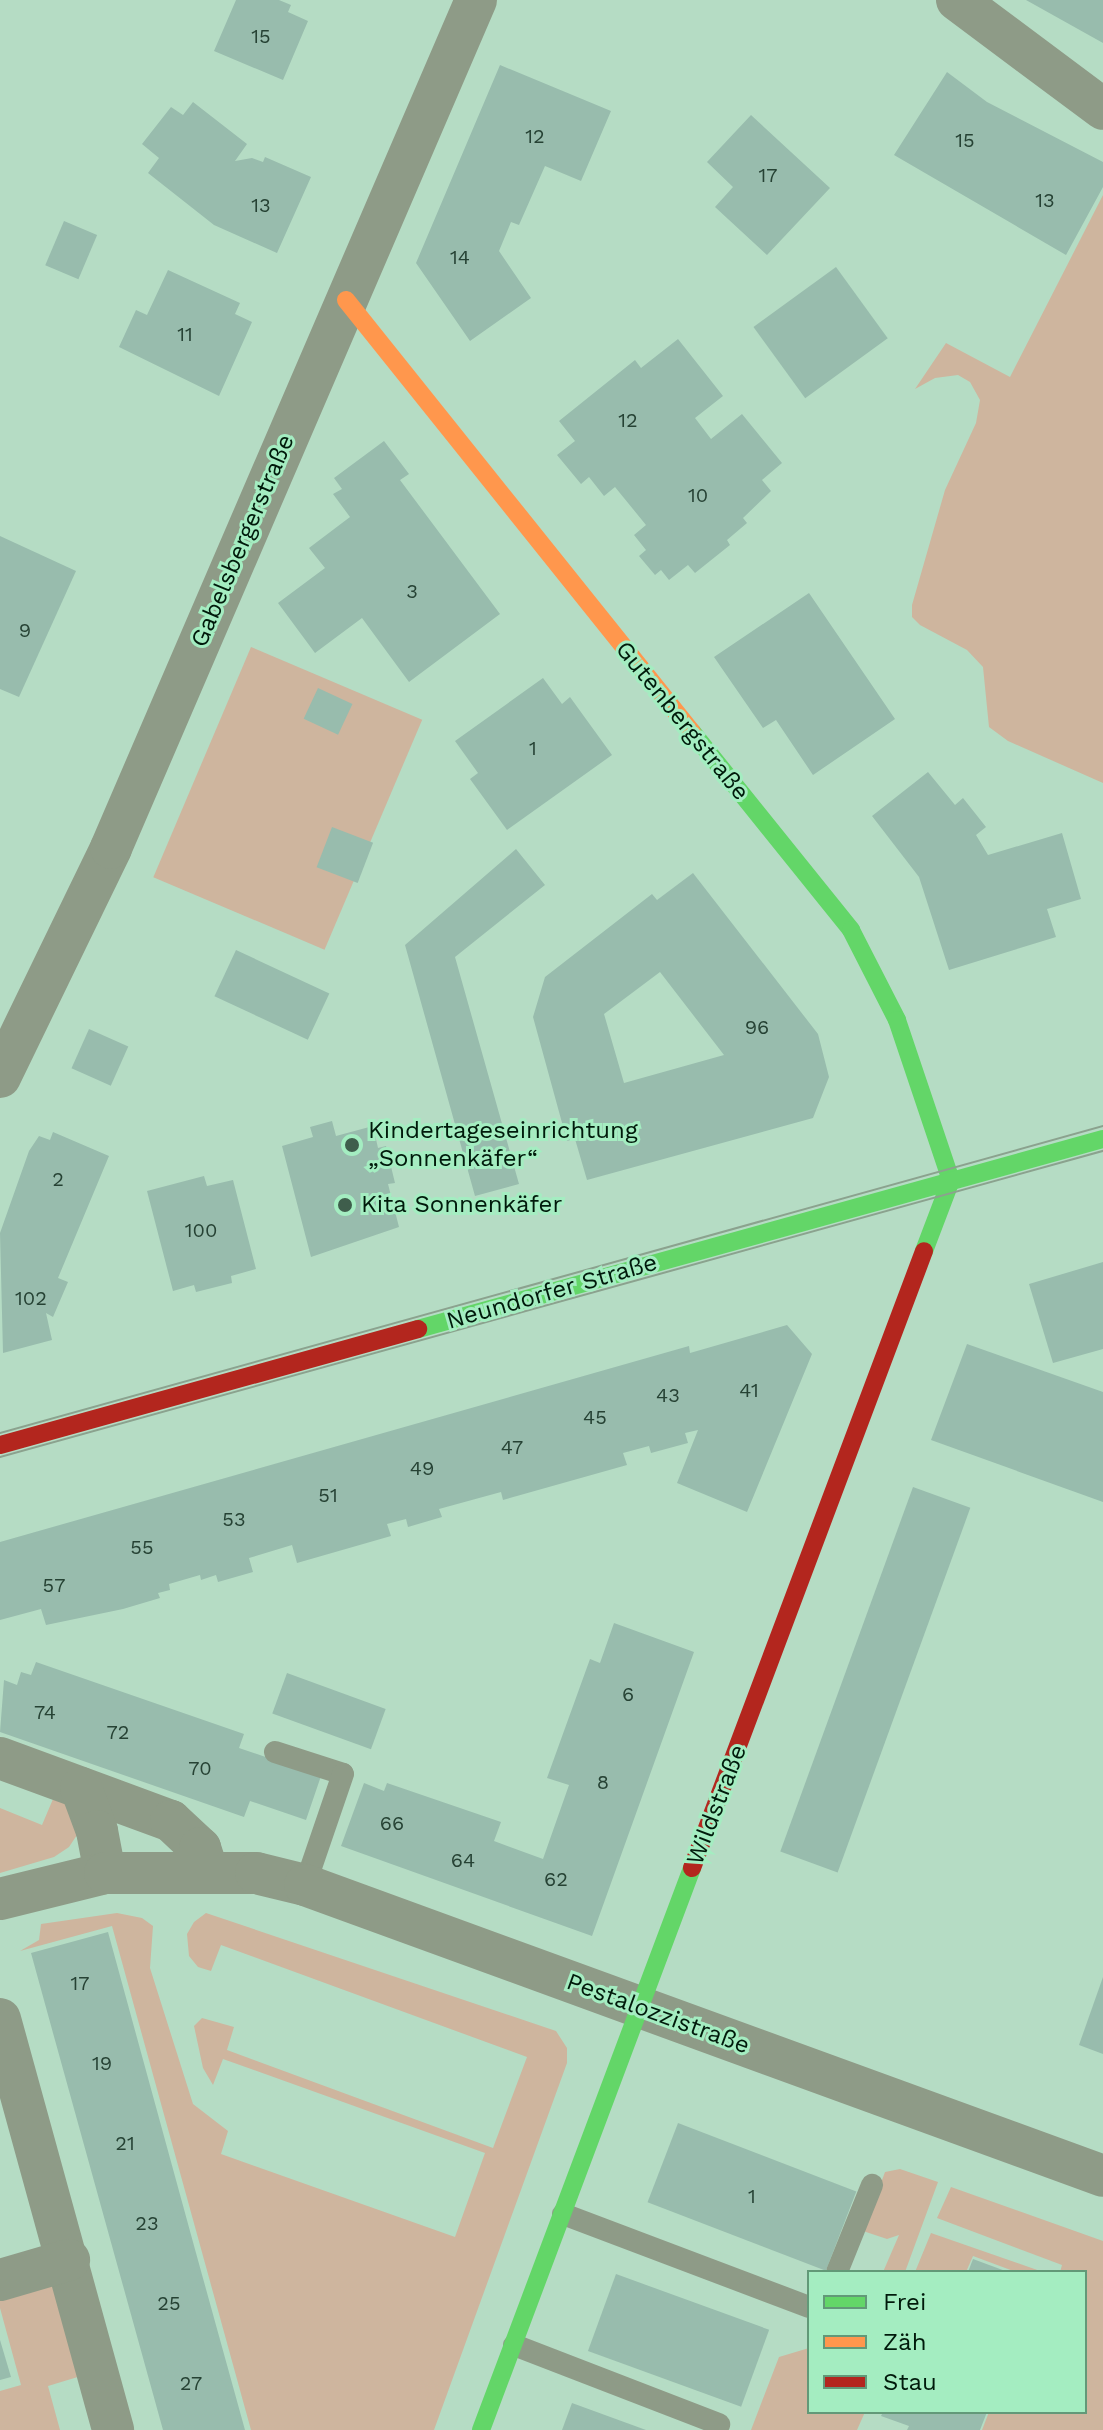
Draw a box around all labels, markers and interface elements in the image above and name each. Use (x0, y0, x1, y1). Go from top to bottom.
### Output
house number: 15 (251, 24, 271, 48)
house number: 12 (525, 124, 545, 148)
house number: 15 (955, 128, 975, 152)
house number: 17 (758, 163, 778, 187)
house number: 13 (1035, 188, 1055, 212)
house number: 13 (251, 193, 271, 217)
house number: 14 (450, 245, 470, 269)
house number: 11 (177, 322, 193, 346)
house number: 12 (618, 408, 638, 432)
street label: Gabelsbergerstraße (185, 430, 301, 652)
house number: 10 (688, 483, 708, 507)
house number: 3 (406, 579, 418, 603)
house number: 9 (19, 618, 31, 642)
street label: Gutenbergstraße (609, 636, 755, 806)
house number: 1 (529, 736, 537, 760)
house number: 96 (745, 1015, 769, 1039)
place label: Kindertageseinrichtung „Sonnenkäfer“ (368, 1117, 638, 1173)
marker: Kindertageseinrichtung „Sonnenkäfer“ (343, 1136, 361, 1154)
house number: 2 (52, 1167, 64, 1191)
place label: Kita Sonnenkäfer (361, 1191, 563, 1219)
marker: Kita Sonnenkäfer (336, 1196, 354, 1214)
house number: 100 (185, 1218, 217, 1242)
street label: Neundorfer Straße (443, 1248, 661, 1336)
house number: 102 (15, 1286, 47, 1310)
house number: 41 (739, 1378, 759, 1402)
house number: 43 (656, 1383, 680, 1407)
house number: 45 (583, 1405, 607, 1429)
house number: 47 (501, 1435, 523, 1459)
house number: 49 (410, 1456, 434, 1480)
house number: 51 (318, 1483, 338, 1507)
house number: 53 (222, 1507, 246, 1531)
house number: 55 (130, 1535, 154, 1559)
house number: 57 (43, 1573, 65, 1597)
house number: 6 (622, 1682, 634, 1706)
house number: 74 (34, 1700, 56, 1724)
house number: 72 (107, 1720, 129, 1744)
street label: Wildstraße (681, 1741, 753, 1869)
house number: 70 (188, 1756, 212, 1780)
house number: 8 (597, 1770, 609, 1794)
house number: 66 (380, 1811, 404, 1835)
house number: 64 (451, 1848, 475, 1872)
house number: 62 (544, 1867, 568, 1891)
street label: Pestalozzistraße (563, 1968, 753, 2060)
house number: 17 (70, 1971, 90, 1995)
house number: 19 (92, 2051, 112, 2075)
house number: 21 (115, 2131, 135, 2155)
house number: 1 (748, 2184, 756, 2208)
house number: 23 (135, 2211, 159, 2235)
legend (807, 2270, 1087, 2414)
text: Frei (883, 2288, 926, 2316)
house number: 25 (157, 2291, 181, 2315)
text: Zäh (883, 2328, 927, 2356)
text: Stau (883, 2368, 937, 2396)
house number: 27 (180, 2371, 202, 2395)

